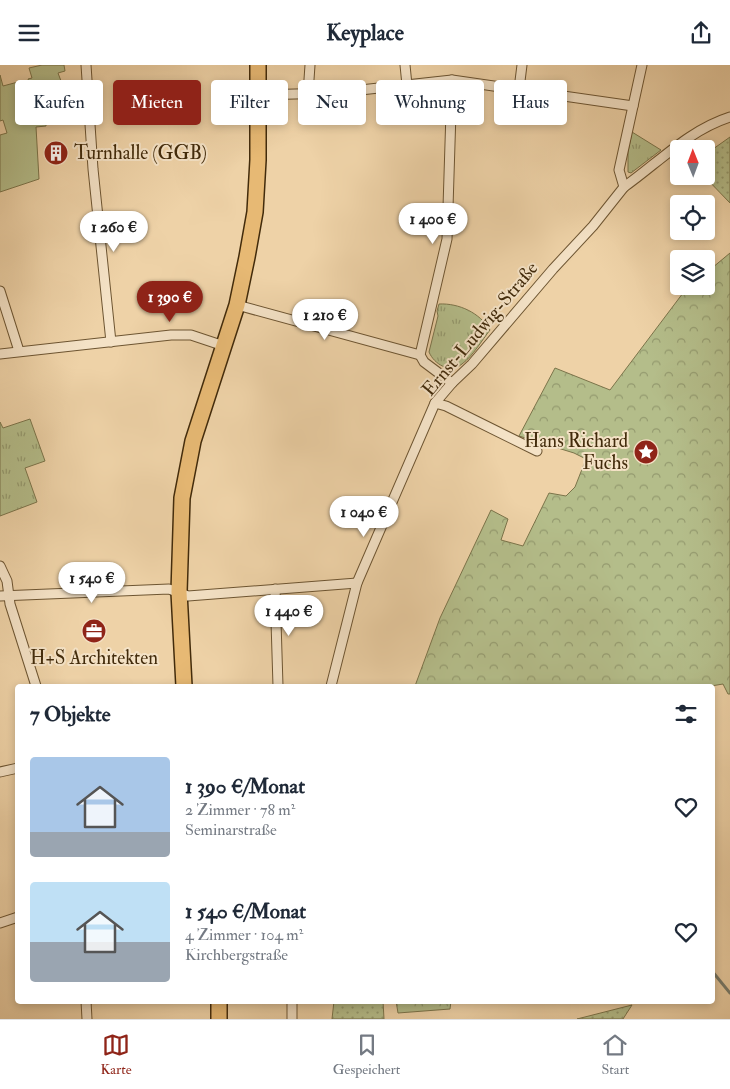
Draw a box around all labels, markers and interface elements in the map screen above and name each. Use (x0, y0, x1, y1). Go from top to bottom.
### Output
icon: menu (15, 19, 43, 47)
text: Keyplace (326, 19, 404, 47)
icon: share (687, 19, 715, 47)
chip: Kaufen (15, 80, 103, 125)
chip: Mieten (113, 80, 201, 125)
chip: Filter (211, 80, 288, 125)
chip: Neu (298, 80, 366, 125)
chip: Wohnung (376, 80, 484, 125)
chip: Haus (494, 80, 567, 125)
building icon: Turnhalle (GGB) (43, 140, 69, 166)
north arrow (670, 140, 715, 185)
map controls (670, 140, 715, 295)
place label: Turnhalle (GGB) (74, 141, 207, 165)
button: locate (670, 195, 715, 240)
pin: 1 400 € (387, 203, 479, 245)
text: 1 400 € (410, 209, 456, 229)
pin: 1 260 € (68, 211, 160, 253)
text: 1 260 € (91, 217, 137, 237)
button: layers (670, 250, 715, 295)
street label: Ernst-Ludwig-Straße (417, 257, 543, 401)
pin: 1 390 € (124, 281, 216, 323)
text: 1 390 € (148, 287, 192, 307)
pin: 1 210 € (279, 299, 371, 341)
text: 1 210 € (303, 305, 347, 325)
place label: Hans Richard Fuchs (524, 429, 629, 475)
place icon: Hans Richard Fuchs (633, 439, 659, 465)
pin: 1 040 € (318, 495, 410, 538)
text: 1 040 € (341, 502, 387, 522)
pin: 1 540 € (46, 561, 138, 604)
text: 1 540 € (69, 568, 115, 588)
pin: 1 440 € (243, 595, 335, 637)
text: 1 440 € (265, 601, 313, 621)
office icon: H+S Architekten (81, 618, 107, 644)
place label: H+S Architekten (30, 646, 158, 670)
icon: filters (672, 700, 700, 728)
text: 7 Objekte (30, 701, 111, 728)
text: 1 390 €/Monat (185, 773, 305, 800)
icon: home (70, 777, 130, 837)
icon: heart (672, 793, 700, 821)
text: 2 Zimmer · 78 m² (185, 800, 295, 820)
text: Seminarstraße (185, 820, 277, 840)
text: 1 540 €/Monat (185, 898, 306, 925)
icon: home (70, 902, 130, 962)
icon: heart (672, 918, 700, 946)
text: 4 Zimmer · 104 m² (185, 925, 303, 945)
text: Kirchbergstraße (185, 945, 288, 965)
tab: Karte (101, 1031, 132, 1078)
tab: Gespeichert (333, 1031, 400, 1078)
tab: Start (601, 1031, 629, 1078)

